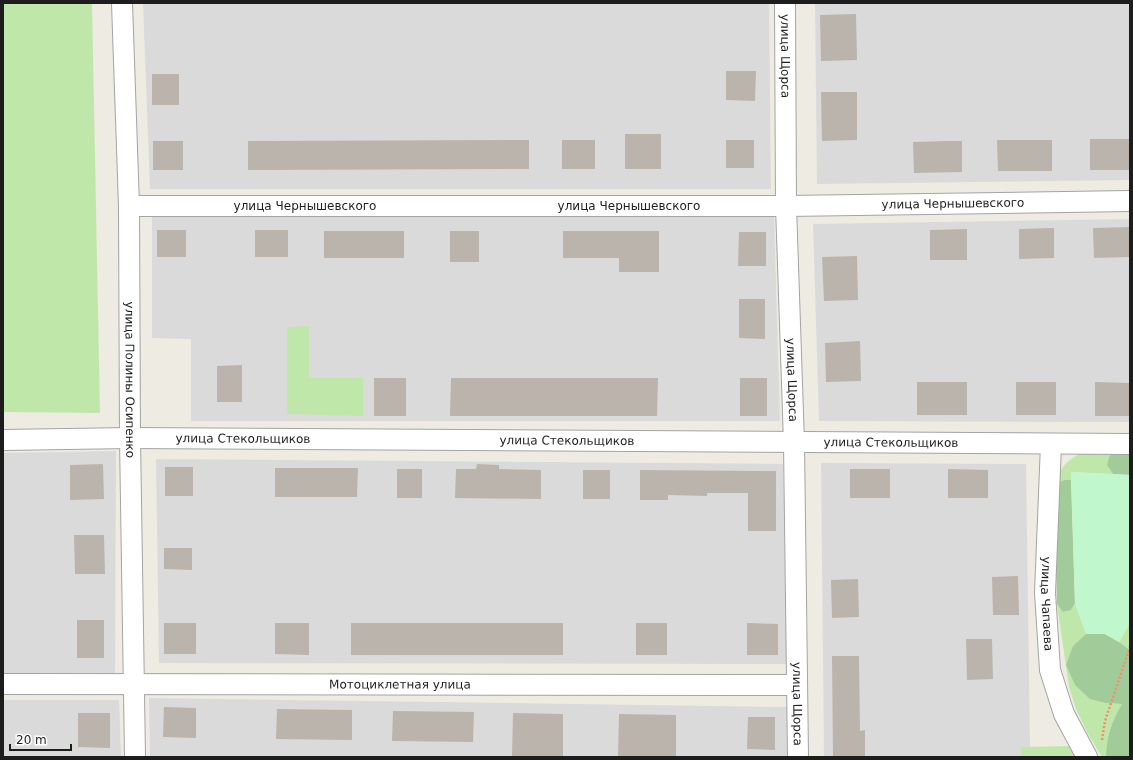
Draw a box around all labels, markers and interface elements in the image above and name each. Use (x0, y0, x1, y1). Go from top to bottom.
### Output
street label: улица Щорса (778, 14, 792, 98)
street label: улица Чернышевского (881, 196, 1025, 212)
street label: улица Чернышевского (234, 199, 376, 213)
street label: улица Чернышевского (558, 199, 700, 213)
street label: улица Полины Осипенко (122, 302, 137, 458)
street label: улица Щорса (783, 338, 800, 422)
street label: улица Стекольщиков (176, 431, 310, 446)
street label: улица Стекольщиков (499, 433, 634, 448)
street label: улица Стекольщиков (823, 435, 958, 450)
street label: улица Чапаева (1038, 556, 1056, 652)
street label: улица Щорса (790, 662, 805, 746)
street label: Мотоциклетная улица (329, 677, 471, 692)
scale bar (10, 726, 71, 752)
text: 20 m (16, 733, 47, 747)

